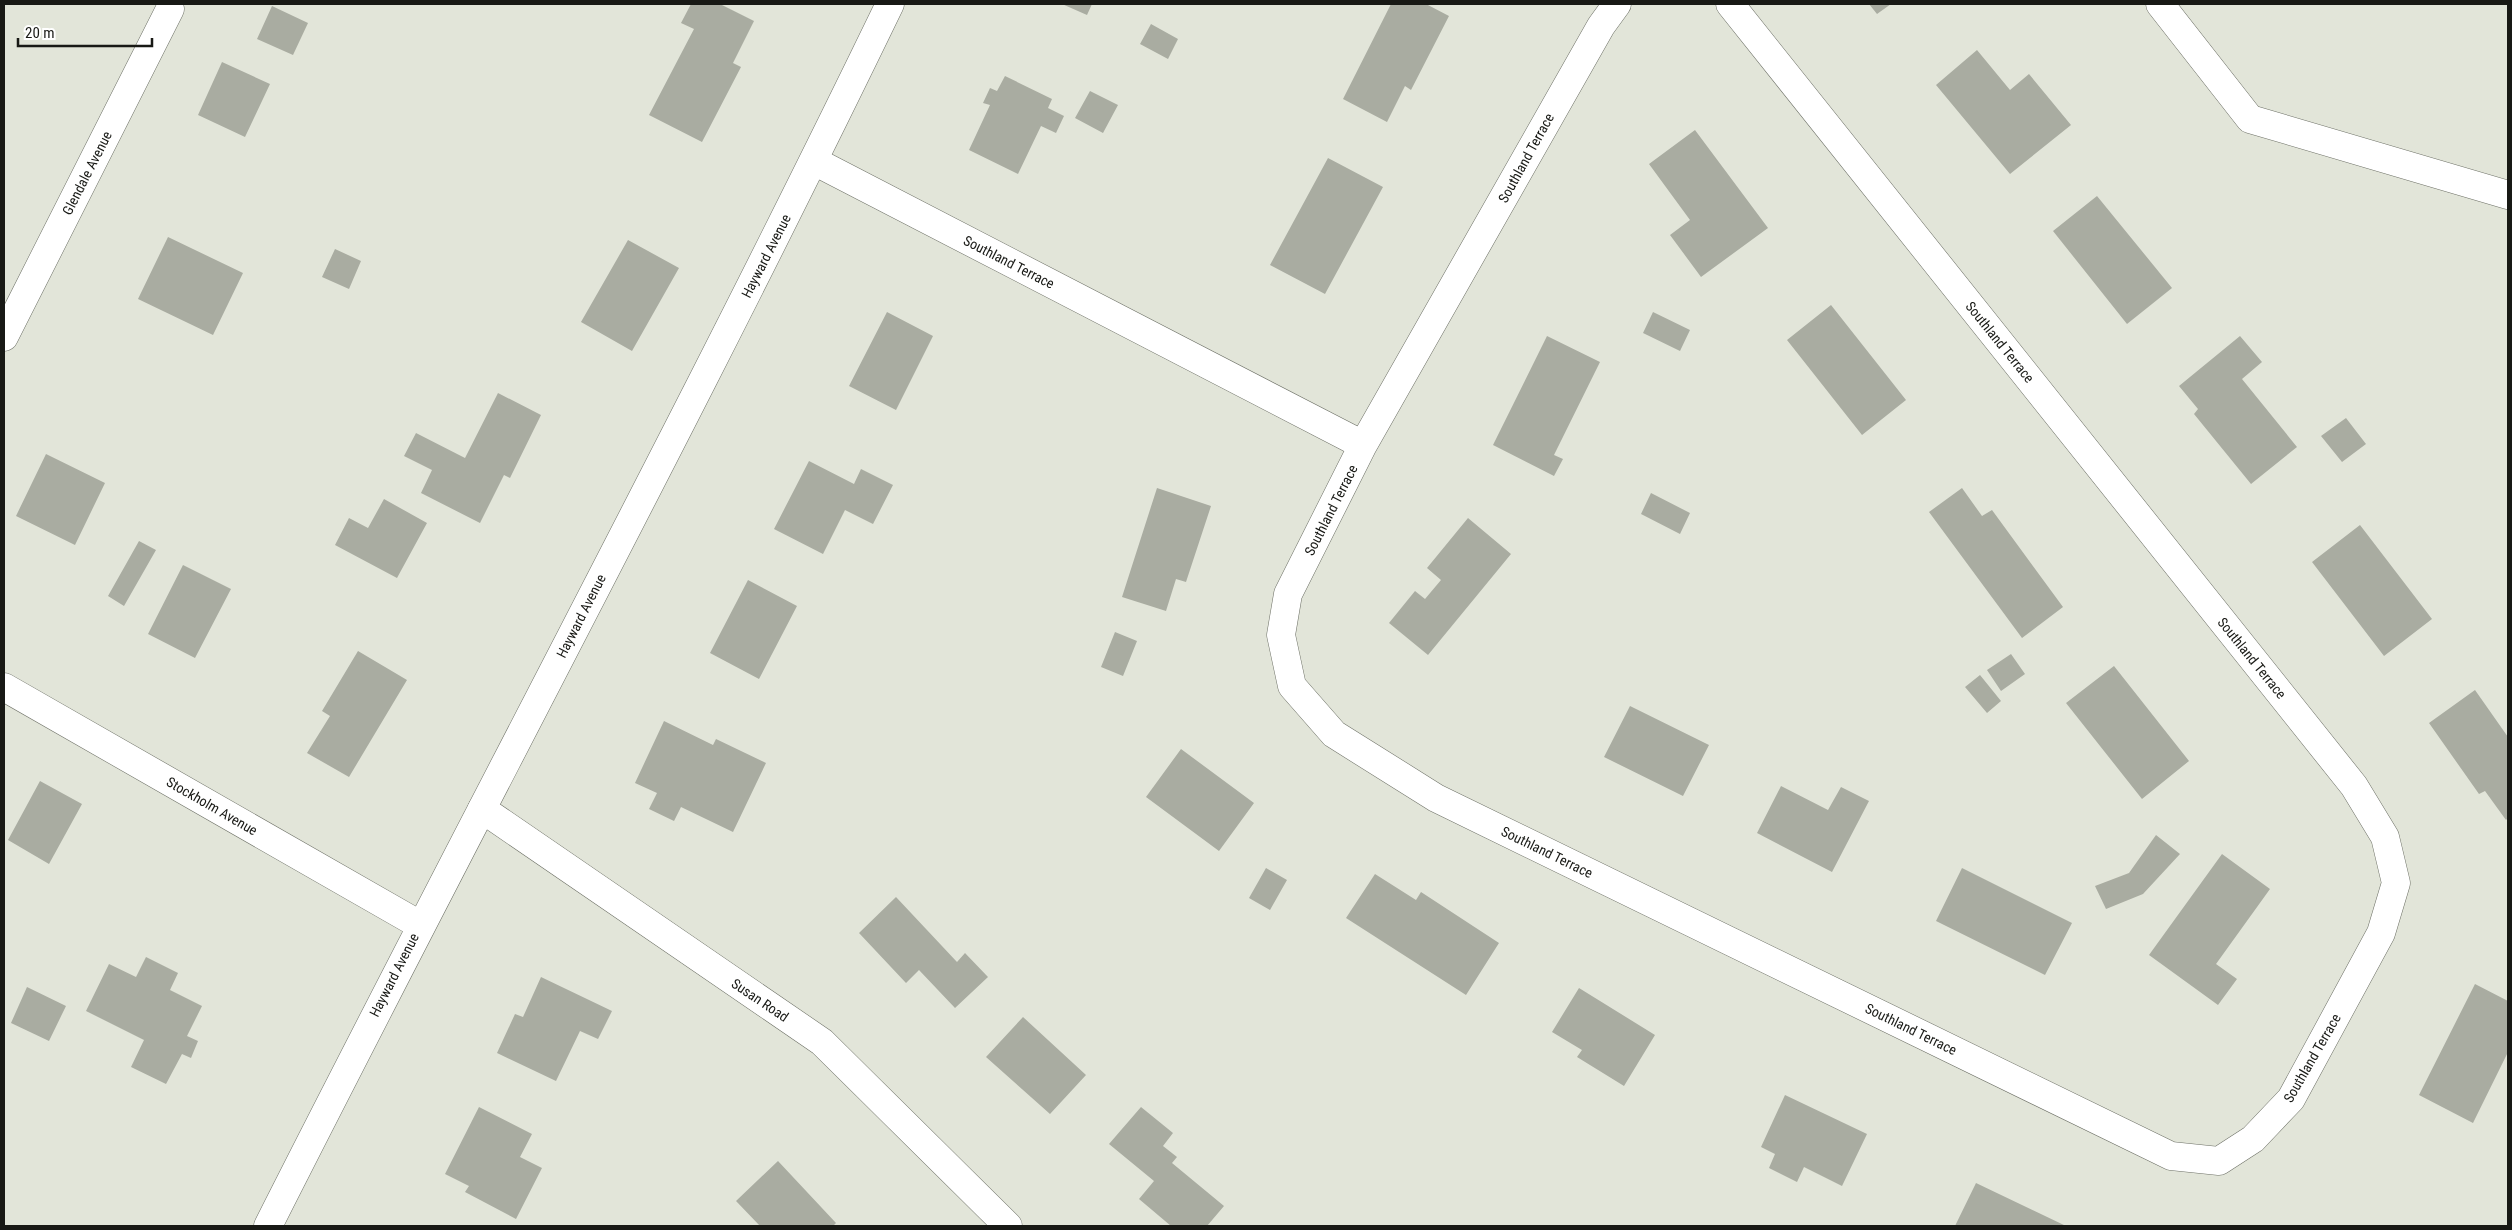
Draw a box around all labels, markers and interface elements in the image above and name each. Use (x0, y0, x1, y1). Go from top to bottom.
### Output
scale bar (18, 15, 151, 47)
text: 20 m (25, 24, 55, 42)
street label: Southland Terrace (1495, 110, 1557, 205)
street label: Glendale Avenue (59, 128, 115, 218)
street label: Hayward Avenue (738, 211, 794, 300)
street label: Southland Terrace (961, 232, 1057, 292)
street label: Southland Terrace (1962, 298, 2038, 386)
street label: Southland Terrace (1301, 462, 1361, 558)
street label: Hayward Avenue (553, 571, 609, 660)
street label: Southland Terrace (2214, 614, 2290, 702)
street label: Stockholm Avenue (164, 774, 261, 839)
street label: Southland Terrace (1499, 823, 1596, 881)
street label: Hayward Avenue (366, 930, 422, 1019)
street label: Susan Road (728, 975, 792, 1025)
street label: Southland Terrace (1863, 1000, 1960, 1058)
street label: Southland Terrace (2280, 1010, 2344, 1105)

